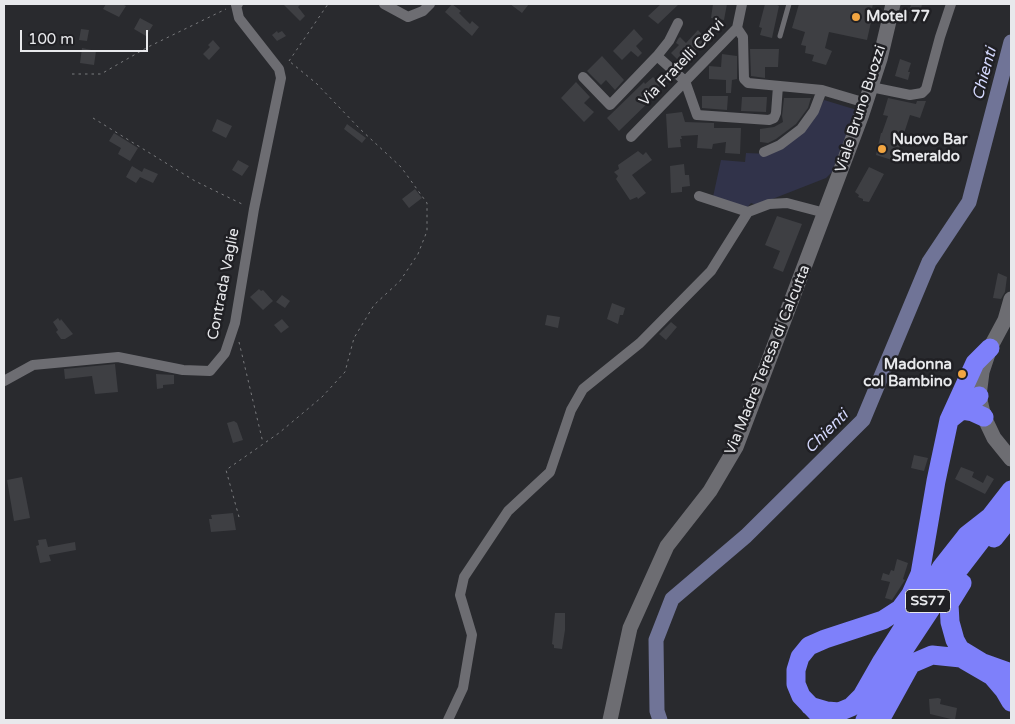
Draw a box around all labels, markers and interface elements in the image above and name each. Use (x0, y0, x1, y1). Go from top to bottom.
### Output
place label: Motel 77 (866, 8, 930, 26)
marker: Motel 77 (850, 11, 862, 23)
street label: Via Fratelli Cervi (636, 16, 728, 110)
scale bar (22, 20, 150, 52)
text: 100 m (28, 30, 74, 48)
street label: Viale Bruno Buozzi (832, 43, 890, 175)
water label: Chienti (969, 46, 1001, 102)
place label: Nuovo Bar Smeraldo (892, 131, 967, 166)
marker: Nuovo Bar Smeraldo (876, 143, 888, 155)
street label: Contrada Vaglie (204, 227, 244, 341)
street label: Via Madre Teresa di Calcutta (722, 262, 814, 458)
place label: Madonna col Bambino (863, 356, 952, 391)
marker: Madonna col Bambino (956, 368, 968, 380)
water label: Chienti (801, 406, 853, 458)
road number: SS77 (906, 590, 950, 612)

